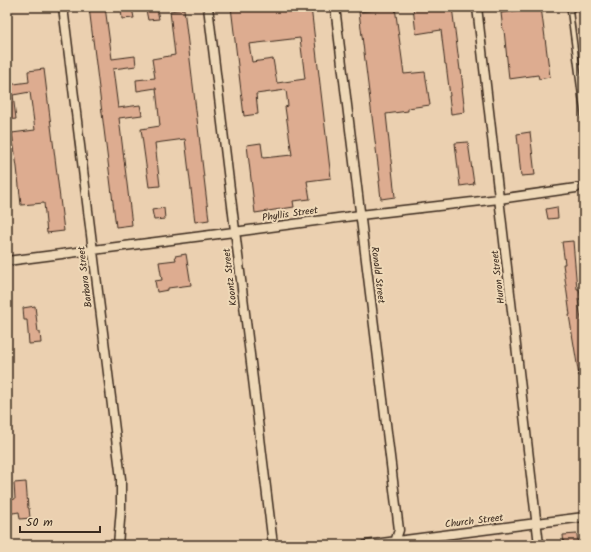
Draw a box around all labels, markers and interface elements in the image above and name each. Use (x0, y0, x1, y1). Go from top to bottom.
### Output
street label: Phyllis Street (261, 202, 319, 226)
street label: Barbara Street (73, 245, 97, 309)
street label: Ronald Street (367, 246, 389, 304)
street label: Koontz Street (219, 247, 241, 307)
street label: Huron Street (487, 249, 509, 305)
scale bar (20, 508, 100, 534)
street label: Church Street (444, 509, 504, 533)
text: 50 m (26, 513, 53, 532)

